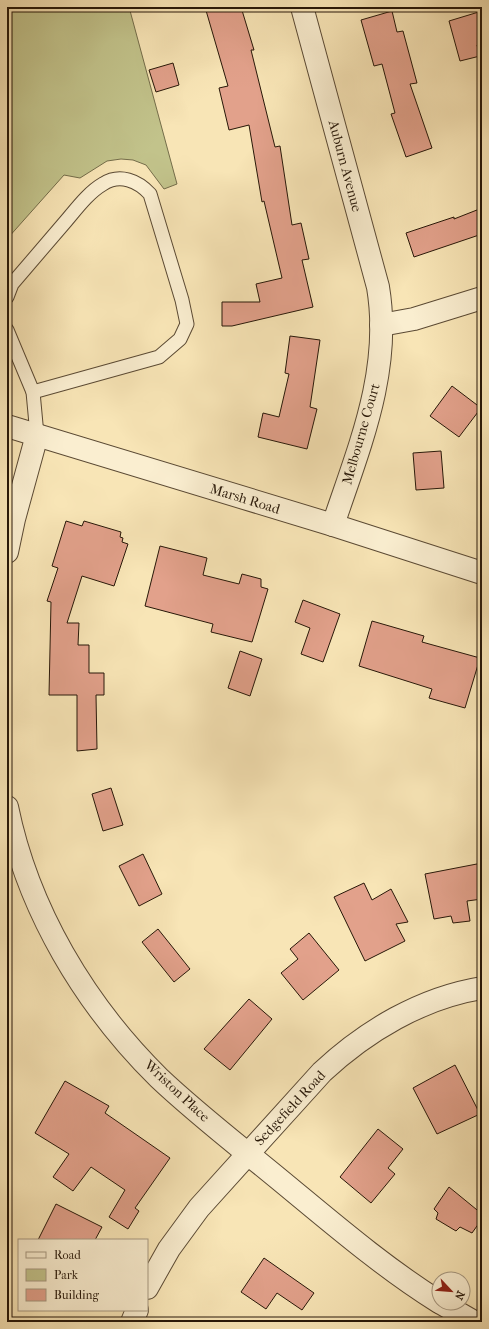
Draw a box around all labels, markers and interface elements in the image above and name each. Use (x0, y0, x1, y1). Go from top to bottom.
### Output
street label: Auburn Avenue (324, 117, 365, 214)
street label: Melbourne Court (338, 381, 384, 487)
street label: Marsh Road (208, 480, 282, 518)
street label: Wriston Place (140, 1056, 213, 1126)
street label: Sedgefield Road (251, 1067, 329, 1149)
legend (18, 1239, 148, 1311)
text: Road (54, 1248, 81, 1262)
text: Park (54, 1268, 79, 1282)
north arrow (431, 1271, 471, 1311)
text: Building (54, 1288, 99, 1302)
text: N (452, 1289, 467, 1302)

